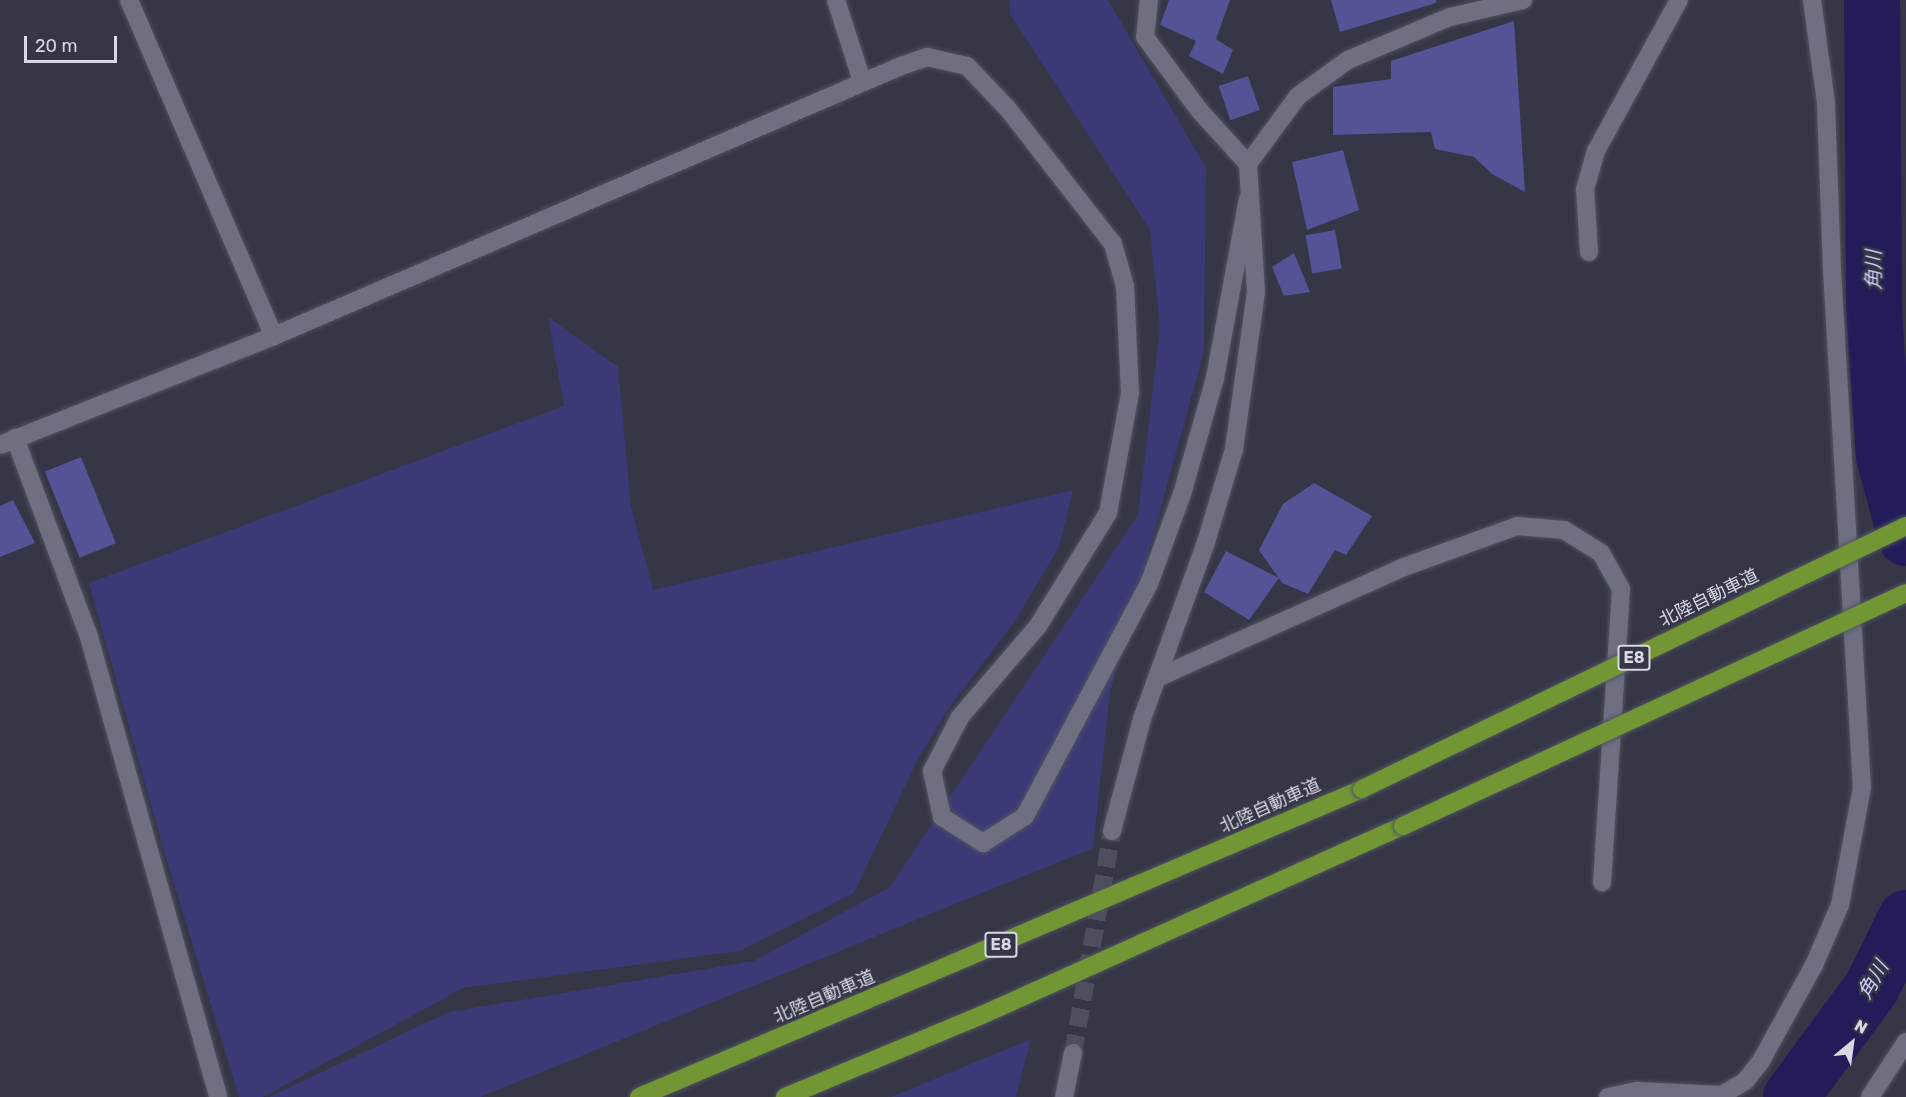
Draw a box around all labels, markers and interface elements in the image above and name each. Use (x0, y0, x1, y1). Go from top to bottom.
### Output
scale bar (27, 24, 120, 62)
text: 20 m (35, 35, 77, 57)
water label: 角川 (1862, 250, 1886, 290)
street label: 北陸自動車道 (1656, 565, 1762, 631)
road number: E8 (1616, 645, 1652, 671)
street label: 北陸自動車道 (1216, 774, 1324, 838)
road number: E8 (983, 932, 1019, 958)
water label: 角川 (1853, 957, 1893, 1003)
street label: 北陸自動車道 (770, 966, 878, 1028)
north arrow (1822, 1013, 1882, 1073)
text: N (1851, 1016, 1871, 1038)

